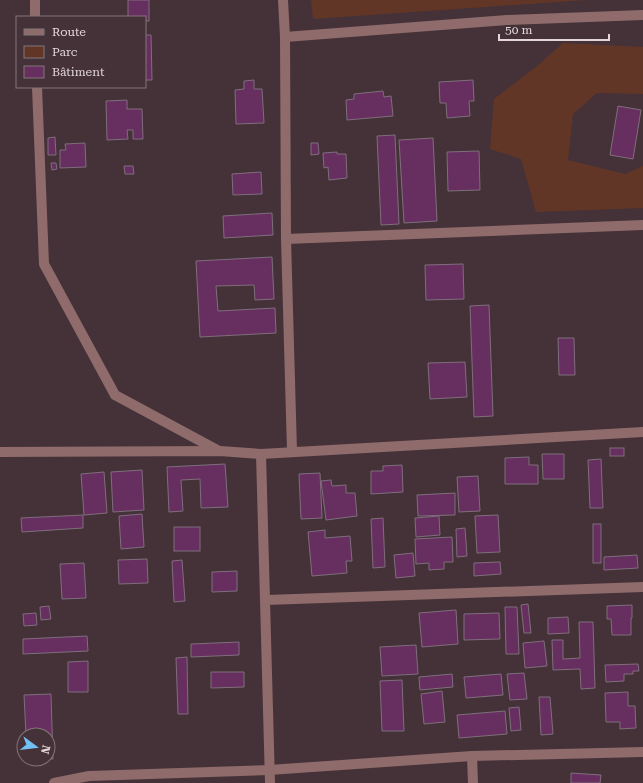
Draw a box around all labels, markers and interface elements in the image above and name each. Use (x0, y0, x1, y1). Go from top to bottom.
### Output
legend (16, 16, 146, 88)
scale bar (499, 16, 609, 42)
text: 50 m (505, 23, 532, 37)
text: Route (52, 25, 86, 39)
text: Parc (52, 45, 78, 59)
text: Bâtiment (52, 65, 105, 79)
north arrow (16, 727, 56, 767)
text: N (38, 744, 53, 756)

